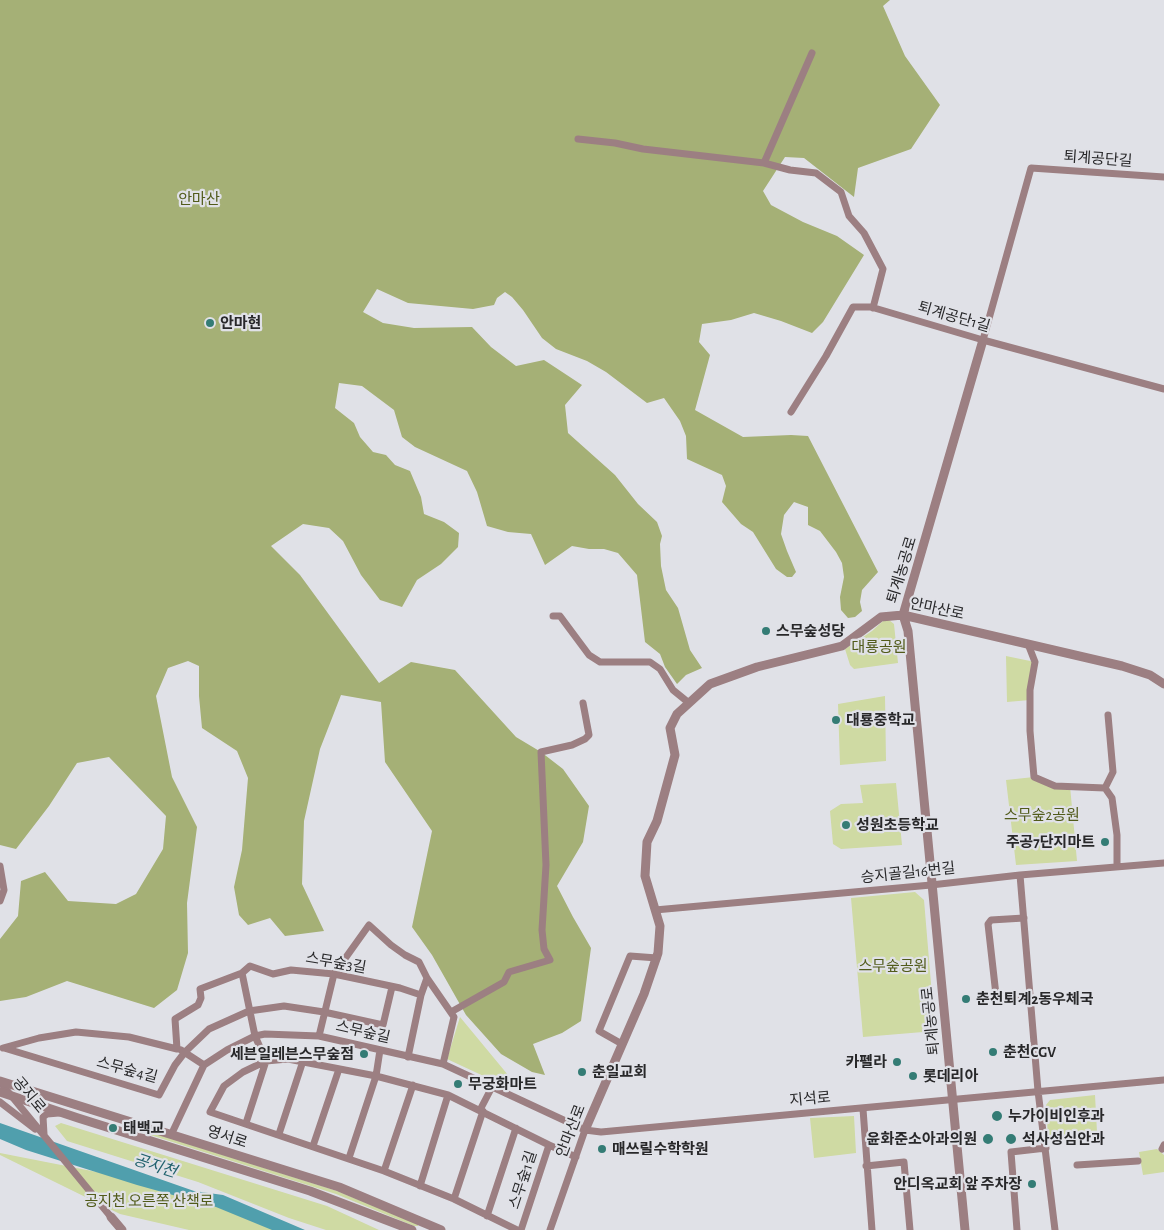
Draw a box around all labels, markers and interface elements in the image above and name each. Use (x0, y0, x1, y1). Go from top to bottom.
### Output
street label: 퇴계공단길 (1063, 148, 1133, 170)
park label: 안마산 (178, 190, 220, 208)
street label: 퇴계공단1길 (916, 298, 992, 336)
place label: 안마현 (220, 314, 261, 332)
marker: 안마현 (204, 317, 216, 329)
street label: 퇴계농공로 (883, 534, 921, 606)
street label: 안마산로 (908, 594, 966, 624)
place label: 스무숲성당 (776, 622, 845, 640)
marker: 스무숲성당 (760, 625, 772, 637)
park label: 대룡공원 (851, 638, 907, 656)
place label: 대룡중학교 (846, 711, 915, 729)
marker: 대룡중학교 (830, 714, 842, 726)
park label: 스무숲2공원 (1004, 806, 1080, 824)
place label: 성원초등학교 (856, 816, 939, 834)
marker: 성원초등학교 (840, 819, 852, 831)
place label: 주공7단지마트 (1006, 833, 1095, 851)
marker: 주공7단지마트 (1099, 836, 1111, 848)
street label: 승지골길16번길 (860, 859, 956, 887)
street label: 스무숲3길 (304, 949, 368, 977)
park label: 스무숲공원 (859, 957, 927, 975)
street label: 퇴계농공로 (918, 986, 944, 1056)
place label: 춘천퇴계2동우체국 (976, 990, 1093, 1008)
marker: 춘천퇴계2동우체국 (960, 993, 972, 1005)
street label: 스무숲길 (334, 1017, 392, 1047)
place label: 춘천CGV (1003, 1043, 1056, 1061)
place label: 세븐일레븐스무숲점 (230, 1045, 354, 1063)
marker: 춘천CGV (987, 1046, 999, 1058)
marker: 세븐일레븐스무숲점 (358, 1048, 370, 1060)
street label: 스무숲4길 (95, 1053, 159, 1087)
place label: 카펠라 (846, 1053, 887, 1071)
marker: 카펠라 (891, 1056, 903, 1068)
place label: 춘일교회 (592, 1063, 647, 1081)
marker: 춘일교회 (576, 1066, 588, 1078)
place label: 롯데리아 (923, 1067, 978, 1085)
marker: 롯데리아 (907, 1070, 919, 1082)
street label: 공지로 (9, 1073, 49, 1117)
place label: 무궁화마트 (468, 1075, 537, 1093)
marker: 무궁화마트 (452, 1078, 464, 1090)
street label: 지석로 (789, 1088, 831, 1110)
street label: 안마산로 (553, 1102, 589, 1160)
place label: 누가이비인후과 (1008, 1107, 1105, 1125)
marker: 누가이비인후과 (990, 1109, 1004, 1123)
place label: 태백교 (123, 1119, 164, 1137)
marker: 태백교 (107, 1122, 119, 1134)
street label: 영서로 (205, 1122, 249, 1152)
place label: 윤화준소아과의원 (867, 1130, 977, 1148)
place label: 석사성심안과 (1022, 1130, 1105, 1148)
marker: 윤화준소아과의원 (981, 1132, 995, 1146)
marker: 석사성심안과 (1004, 1132, 1018, 1146)
place label: 매쓰릴수학학원 (612, 1140, 709, 1158)
marker: 매쓰릴수학학원 (596, 1143, 608, 1155)
street label: 스무숲1길 (505, 1149, 541, 1211)
water label: 공지천 (131, 1150, 179, 1182)
place label: 안디옥교회 앞 주차장 (893, 1175, 1022, 1193)
marker: 안디옥교회 앞 주차장 (1026, 1178, 1038, 1190)
park label: 공지천 오른쪽 산책로 (84, 1192, 214, 1210)

